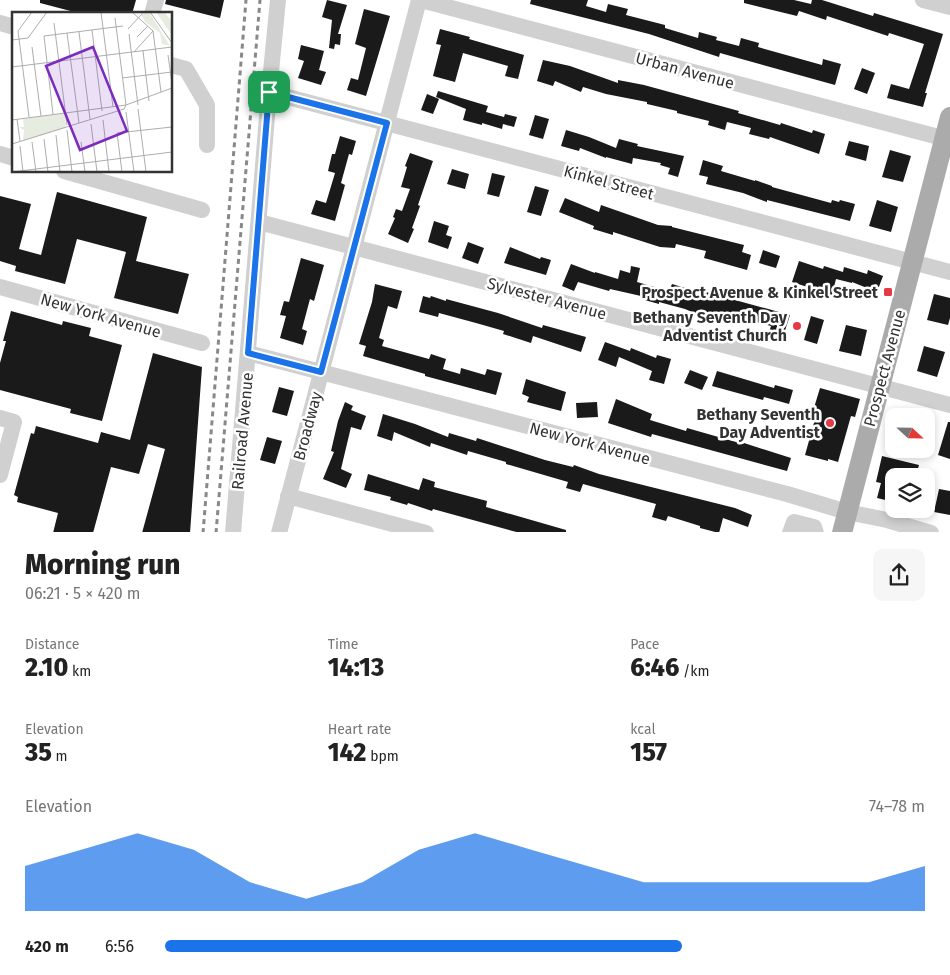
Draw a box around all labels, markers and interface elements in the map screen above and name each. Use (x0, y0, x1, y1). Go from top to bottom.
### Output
inset map (12, 12, 172, 172)
street label: Urban Avenue (633, 48, 736, 93)
pin (248, 71, 290, 113)
icon: arrive (255, 78, 283, 106)
street label: Kinkel Street (562, 161, 656, 204)
street label: Sylvester Avenue (485, 273, 609, 324)
place label: Prospect Avenue & Kinkel Street (641, 283, 879, 302)
marker: Prospect Avenue & Kinkel Street (882, 286, 894, 298)
street label: New York Avenue (39, 289, 163, 342)
street label: Prospect Avenue (860, 307, 909, 429)
place label: Bethany Seventh Day Adventist Church (633, 308, 788, 345)
marker: Bethany Seventh Day Adventist Church (791, 320, 803, 332)
street label: Railroad Avenue (228, 371, 257, 491)
street label: Broadway (289, 390, 326, 463)
place label: Bethany Seventh Day Adventist (696, 405, 821, 442)
north arrow (885, 408, 935, 458)
map controls (885, 408, 935, 518)
marker: Bethany Seventh Day Adventist (824, 417, 836, 429)
street label: New York Avenue (527, 418, 652, 469)
button: layers (885, 468, 935, 518)
text: Morning run (25, 548, 180, 581)
button: share (873, 549, 925, 601)
text: 06:21 · 5 × 420 m (25, 584, 141, 603)
text: Distance (25, 636, 79, 653)
text: Time (328, 636, 358, 653)
text: Pace (630, 636, 659, 653)
text: 2.10 (25, 653, 68, 683)
text: 14:13 (328, 653, 384, 683)
text: 6:46 (630, 653, 679, 683)
text: km (68, 663, 91, 680)
text: /km (679, 663, 709, 680)
text: Elevation (25, 721, 84, 738)
text: Heart rate (328, 721, 391, 738)
text: kcal (630, 721, 656, 738)
text: 35 (25, 738, 52, 768)
text: 142 (328, 738, 366, 768)
text: 157 (630, 738, 667, 768)
text: m (52, 748, 68, 765)
text: bpm (366, 748, 399, 765)
text: Elevation (25, 797, 92, 816)
text: 74–78 m (869, 797, 925, 816)
text: 420 m (25, 937, 69, 956)
text: 6:56 (105, 937, 134, 956)

